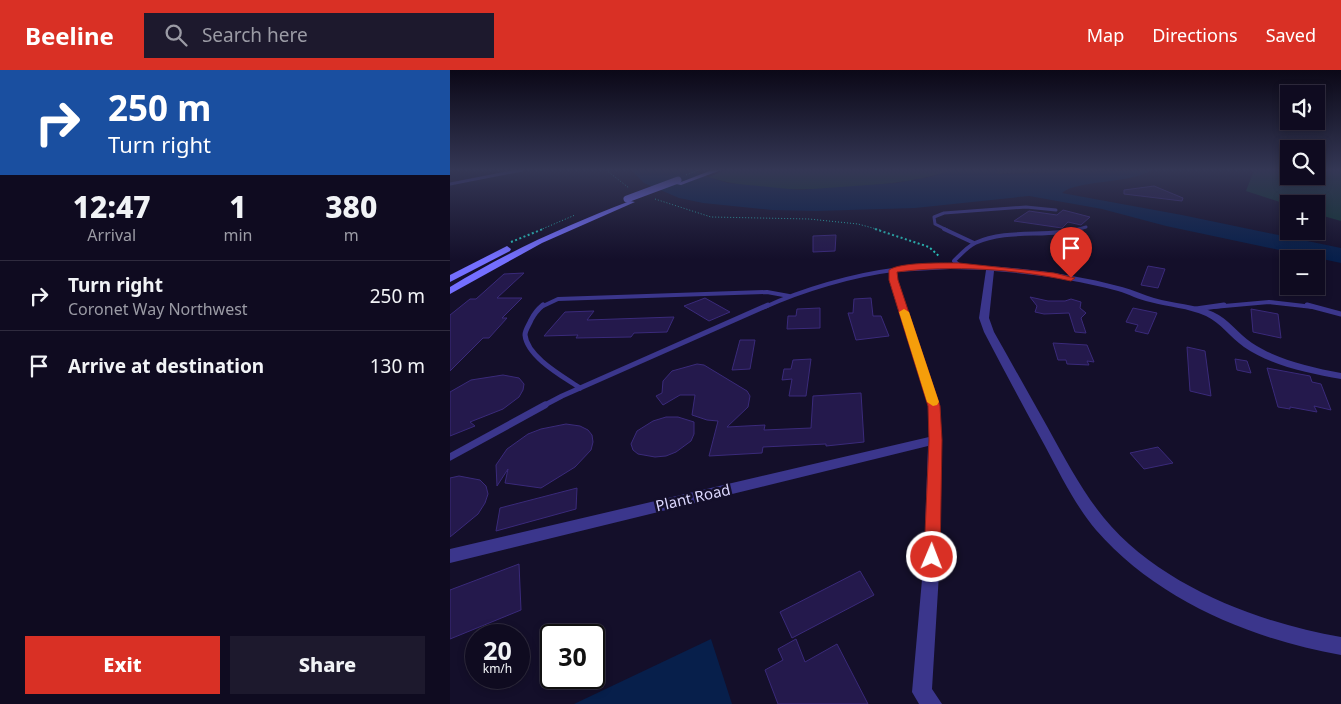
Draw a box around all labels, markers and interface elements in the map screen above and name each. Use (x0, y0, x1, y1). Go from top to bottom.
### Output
search box (144, 13, 494, 58)
text: Beeline (25, 19, 114, 52)
icon: search (162, 21, 190, 49)
text: Search here (202, 22, 308, 48)
text: Map (1087, 23, 1124, 47)
text: Directions (1152, 23, 1238, 47)
text: Saved (1266, 23, 1316, 47)
text: 250 m (108, 84, 211, 131)
map controls (1280, 85, 1325, 295)
button: sound (1280, 85, 1325, 130)
icon: right (25, 90, 90, 155)
text: Turn right (108, 129, 211, 159)
button: search (1280, 140, 1325, 185)
text: 12:47 (73, 186, 151, 227)
text: 1 (229, 186, 247, 227)
text: 380 (325, 186, 377, 227)
button: + (1280, 195, 1325, 240)
text: Arrival (87, 224, 136, 246)
text: min (223, 224, 252, 246)
text: m (344, 224, 359, 246)
pin (1050, 227, 1092, 278)
icon: arrive (1057, 234, 1085, 262)
button: − (1280, 250, 1325, 295)
text: Turn right (68, 272, 163, 298)
icon: right (25, 282, 53, 310)
text: 250 m (370, 283, 425, 309)
text: Coronet Way Northwest (68, 298, 248, 320)
icon: arrive (25, 352, 53, 380)
text: Arrive at destination (68, 353, 264, 379)
text: 130 m (370, 353, 425, 379)
street label: Plant Road (653, 479, 732, 515)
position arrow (905, 530, 957, 582)
speed limit sign: 30 (540, 624, 605, 689)
text: 20 (483, 633, 512, 667)
button: Exit (25, 636, 220, 694)
button: Share (230, 636, 425, 694)
text: km/h (483, 660, 512, 677)

